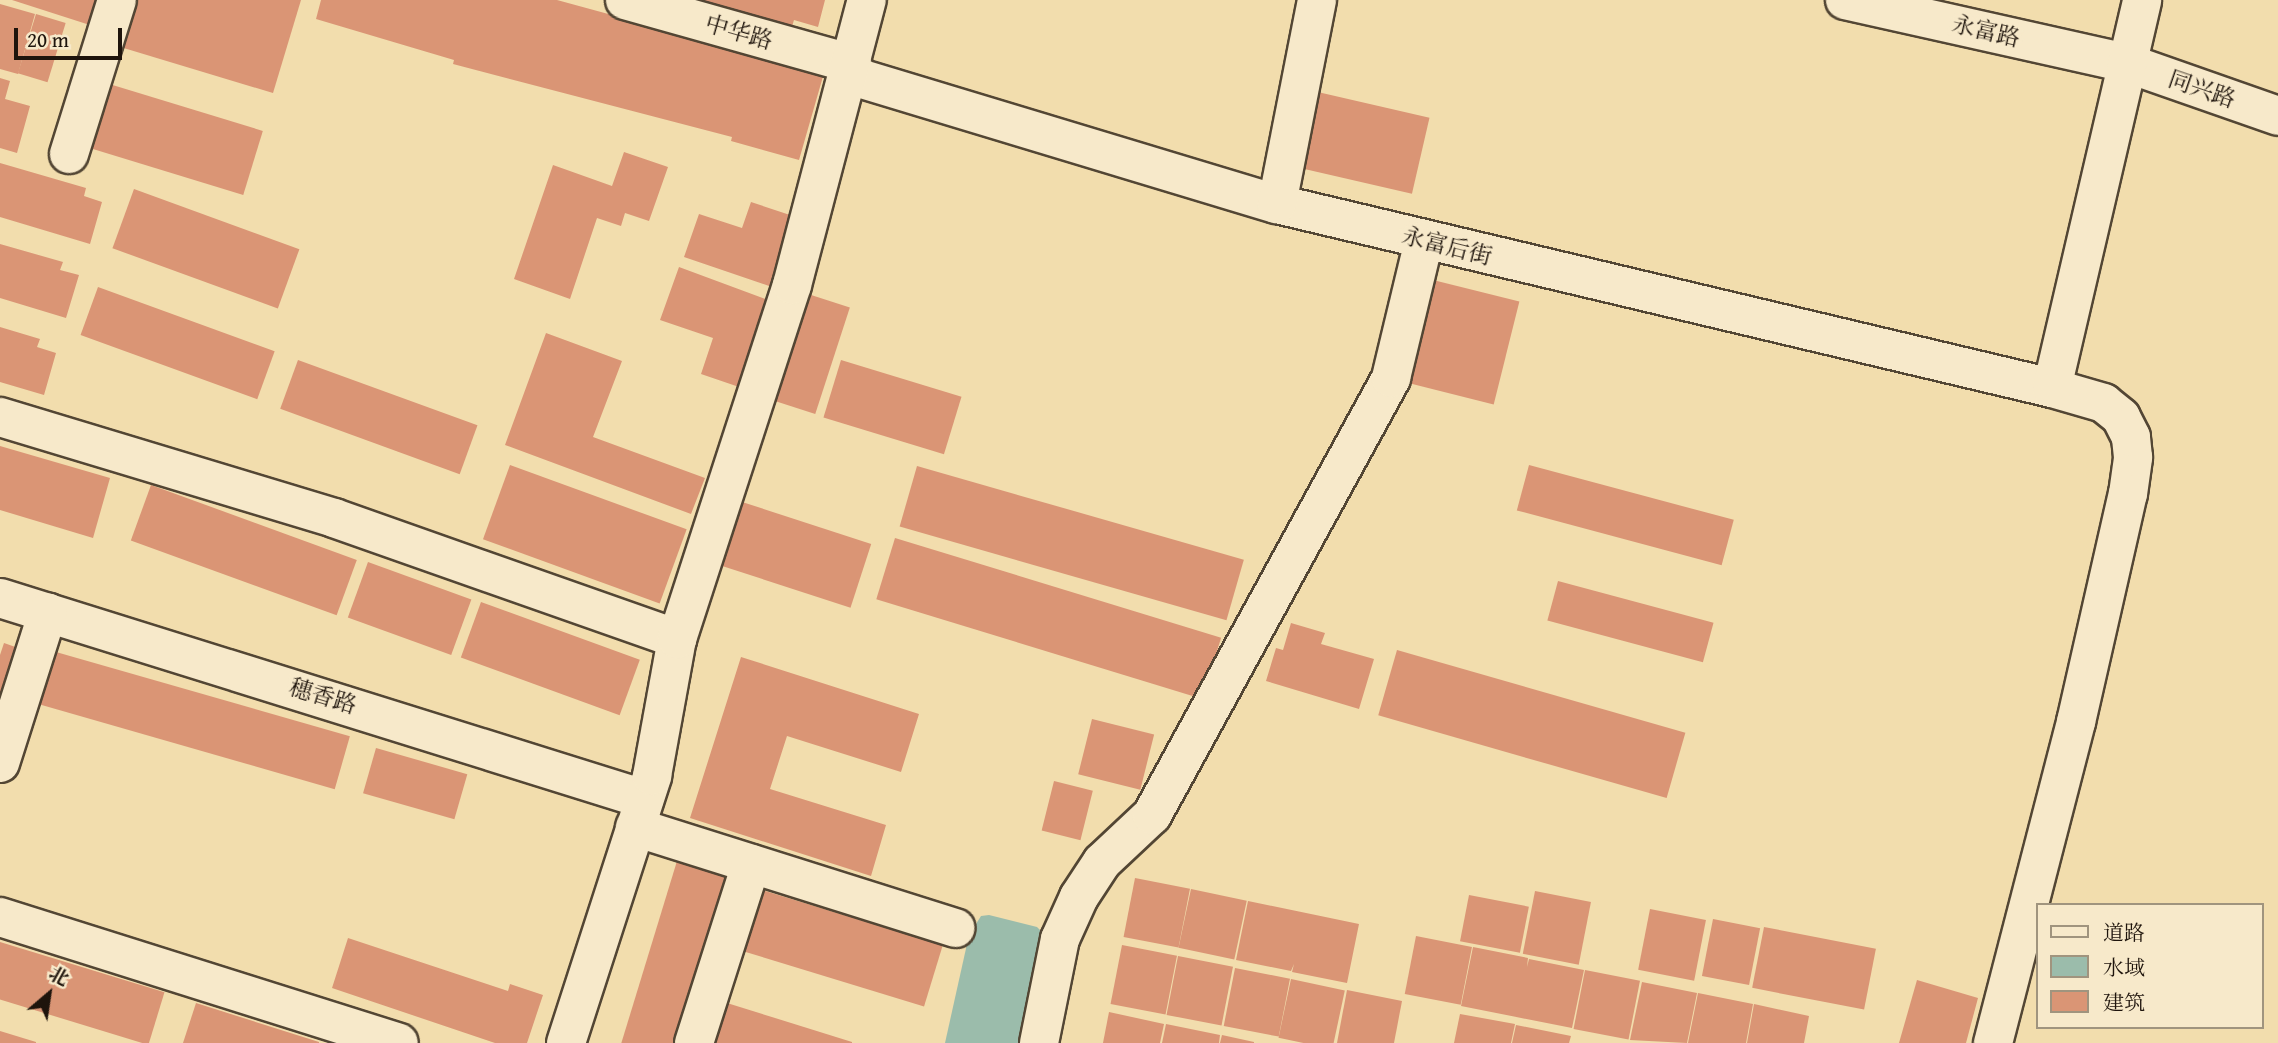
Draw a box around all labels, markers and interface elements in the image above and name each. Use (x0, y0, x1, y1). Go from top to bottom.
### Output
street label: 中华路 (702, 9, 776, 55)
street label: 永富路 (1949, 10, 2023, 52)
scale bar (18, 14, 126, 58)
text: 20 m (27, 24, 69, 55)
street label: 同兴路 (2165, 65, 2239, 113)
street label: 永富后街 (1399, 221, 1495, 271)
street label: 穗香路 (286, 673, 360, 719)
legend (2036, 903, 2264, 1029)
text: 道路 (2103, 917, 2145, 948)
text: 水域 (2103, 952, 2145, 983)
north arrow (14, 959, 84, 1029)
text: 北 (44, 959, 74, 992)
text: 建筑 (2103, 987, 2145, 1018)

